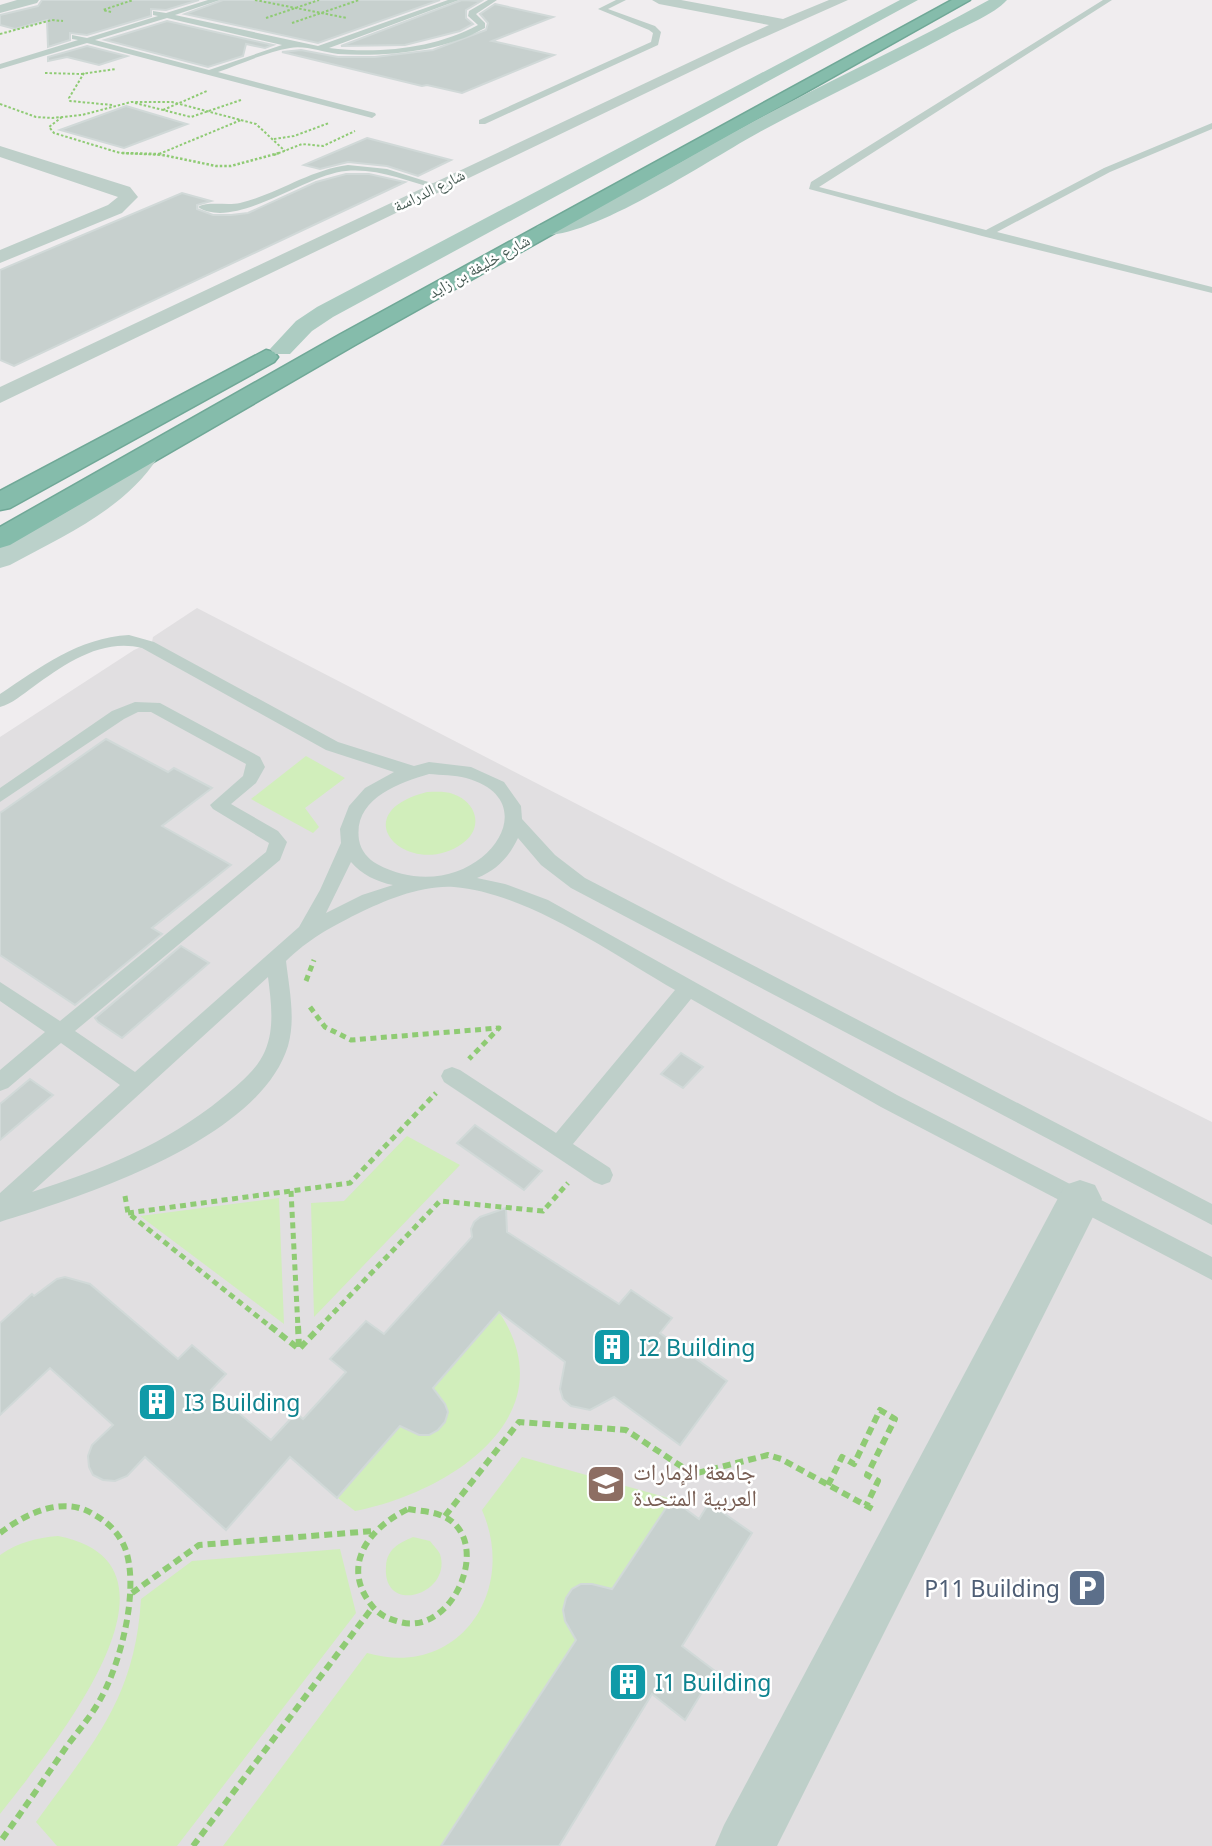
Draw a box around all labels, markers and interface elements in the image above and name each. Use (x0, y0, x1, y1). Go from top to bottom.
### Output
street label: شارع الدراسة (390, 163, 468, 217)
street label: شارع خليفة بن زايد (424, 229, 534, 303)
building icon: I2 Building (591, 1326, 633, 1368)
place label: I2 Building (639, 1331, 755, 1363)
building icon: I3 Building (136, 1381, 178, 1423)
place label: I3 Building (184, 1386, 300, 1418)
place label: جامعة الإمارات العربية المتحدة (633, 1455, 757, 1513)
school or university icon: جامعة الإمارات العربية المتحدة (585, 1463, 627, 1505)
parking icon: P11 Building (1066, 1567, 1108, 1609)
place label: P11 Building (924, 1572, 1060, 1604)
building icon: I1 Building (607, 1661, 649, 1703)
place label: I1 Building (655, 1666, 771, 1698)

